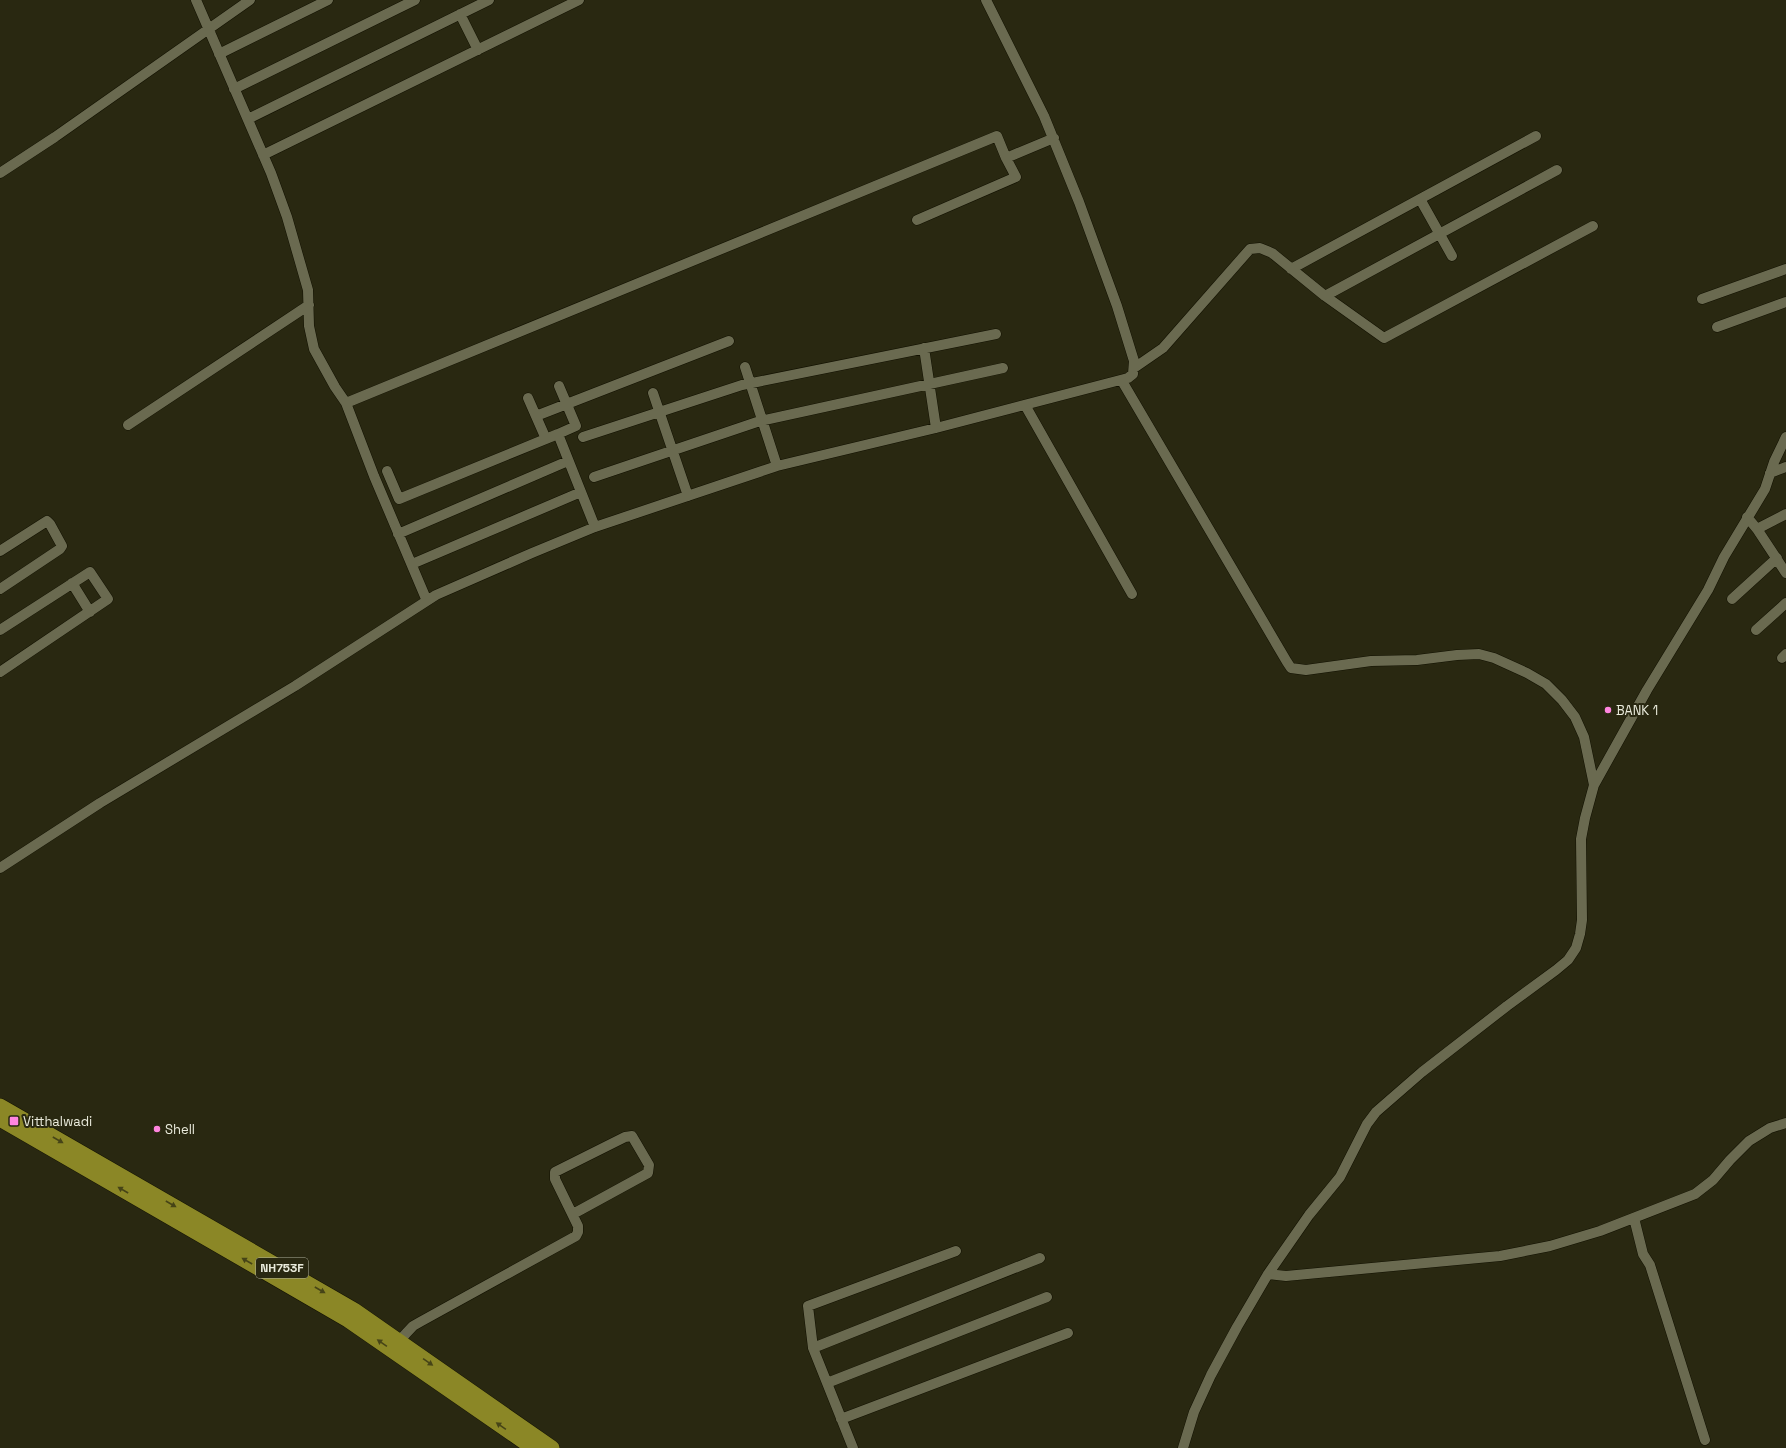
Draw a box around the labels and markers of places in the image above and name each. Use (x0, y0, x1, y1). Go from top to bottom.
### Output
place label: BANK 1 (1616, 702, 1658, 719)
marker: BANK 1 (1603, 705, 1613, 715)
place label: Vitthalwadi (23, 1113, 92, 1130)
marker: Vitthalwadi (8, 1115, 20, 1127)
place label: Shell (165, 1121, 195, 1138)
marker: Shell (152, 1124, 162, 1134)

